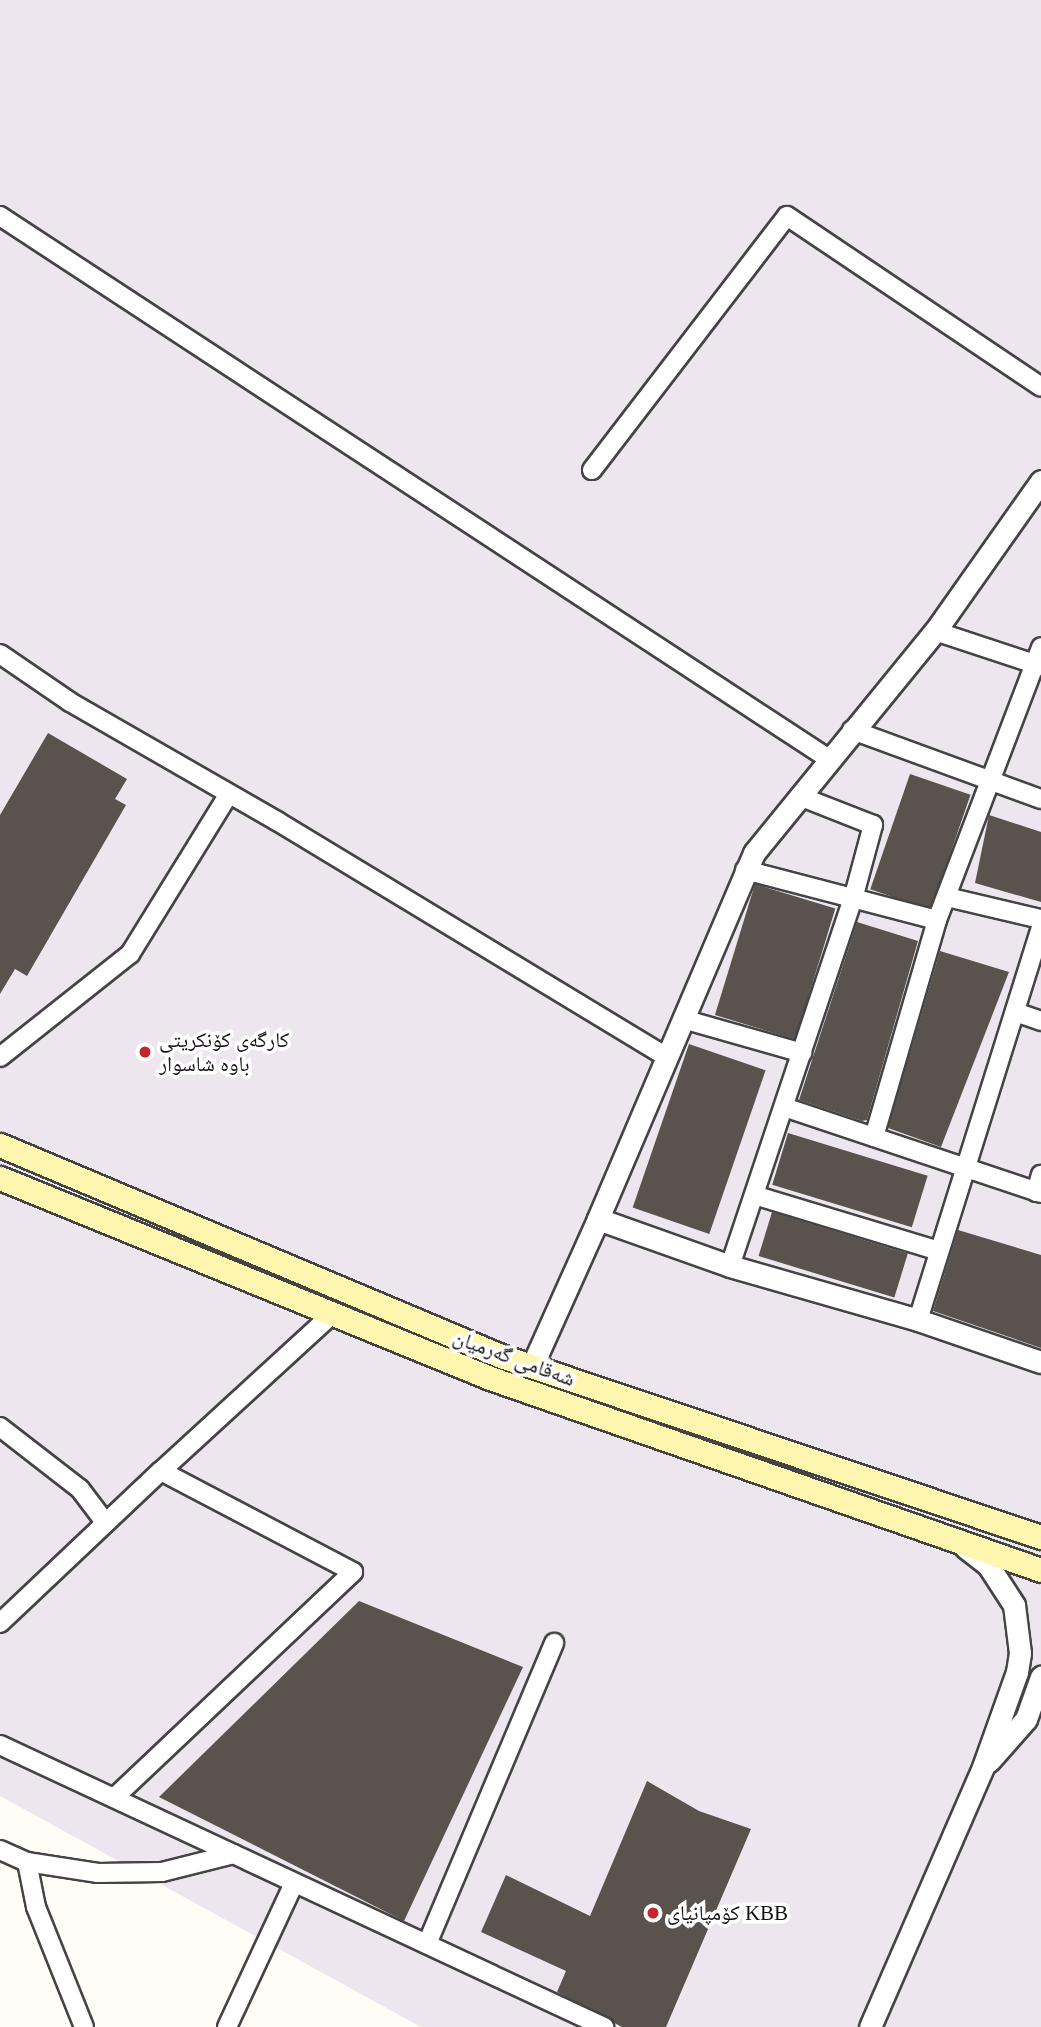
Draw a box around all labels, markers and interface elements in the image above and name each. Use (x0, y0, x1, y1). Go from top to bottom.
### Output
place label: کارگەی کۆنکریتی باوە شاسوار (159, 1027, 289, 1077)
marker: کارگەی کۆنکریتی باوە شاسوار (137, 1044, 153, 1060)
street label: شەقامی گەرمیان (450, 1324, 578, 1392)
place label: کۆمپانیای KBB (667, 1900, 788, 1926)
marker: کۆمپانیای KBB (645, 1905, 661, 1921)

